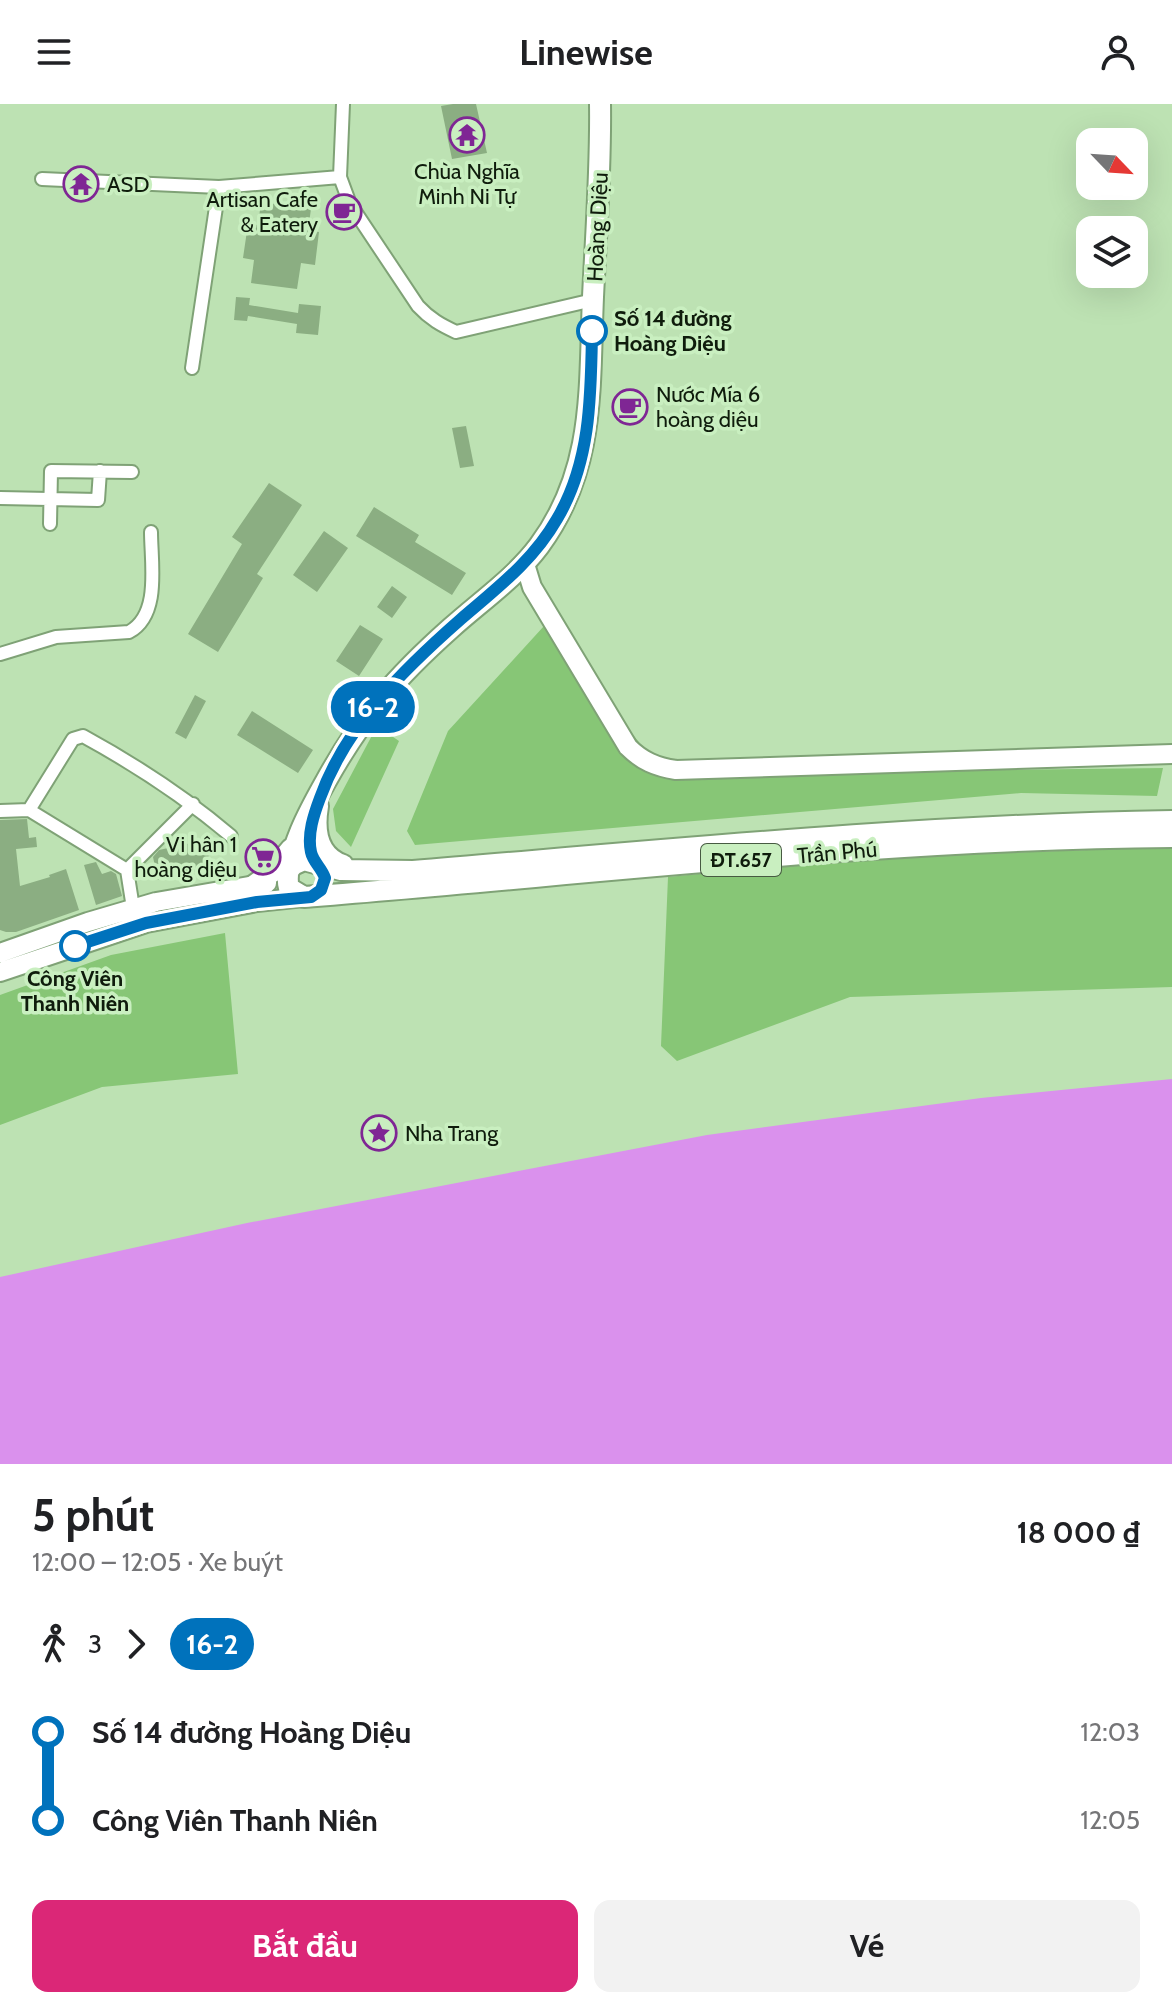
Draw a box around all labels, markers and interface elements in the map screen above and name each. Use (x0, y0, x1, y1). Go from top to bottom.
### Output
icon: menu (32, 30, 76, 74)
text: Linewise (519, 30, 653, 74)
icon: person (1096, 30, 1140, 74)
temple icon: Chùa Nghĩa Minh Ni Tự (448, 116, 486, 154)
north arrow (1076, 128, 1148, 200)
map controls (1076, 128, 1148, 288)
place label: Chùa Nghĩa Minh Ni Tự (414, 158, 520, 210)
temple icon: ASD (62, 165, 100, 203)
place label: ASD (107, 171, 149, 198)
street label: Hoàng Diệu (581, 172, 614, 282)
place label: Artisan Cafe & Eatery (206, 186, 318, 238)
cafe icon: Artisan Cafe & Eatery (325, 193, 363, 231)
button: layers (1076, 216, 1148, 288)
place label: Số 14 đường Hoàng Diệu (614, 305, 731, 357)
marker: Số 14 đường Hoàng Diệu (577, 316, 607, 346)
place label: Nước Mía 6 hoàng diệu (656, 381, 760, 433)
cafe icon: Nước Mía 6 hoàng diệu (611, 388, 649, 426)
line badge: 16-2 (317, 681, 429, 733)
text: 16-2 (347, 690, 399, 724)
place label: Vi hân 1 hoàng diệu (135, 831, 237, 883)
street label: Trần Phú (796, 836, 878, 869)
supermarket icon: Vi hân 1 hoàng diệu (244, 838, 282, 876)
road number: ĐT.657 (701, 844, 781, 876)
marker: Công Viên Thanh Niên (60, 931, 90, 961)
place label: Công Viên Thanh Niên (21, 965, 129, 1017)
place icon: Nha Trang (360, 1114, 398, 1152)
place label: Nha Trang (405, 1120, 499, 1147)
text: 5 phút (32, 1489, 154, 1542)
text: 18 000 ₫ (1017, 1514, 1140, 1551)
text: 12:00 – 12:05 · Xe buýt (32, 1546, 283, 1578)
icon: walk (32, 1622, 76, 1666)
icon: forward (114, 1622, 158, 1666)
text: 16-2 (186, 1627, 238, 1661)
text: 3 (88, 1628, 102, 1660)
text: Số 14 đường Hoàng Diệu (92, 1714, 411, 1751)
text: 12:03 (1080, 1716, 1140, 1748)
text: Công Viên Thanh Niên (92, 1802, 378, 1839)
text: 12:05 (1080, 1804, 1140, 1836)
button: Bắt đầu (32, 1900, 578, 1992)
button: Vé (594, 1900, 1140, 1992)

